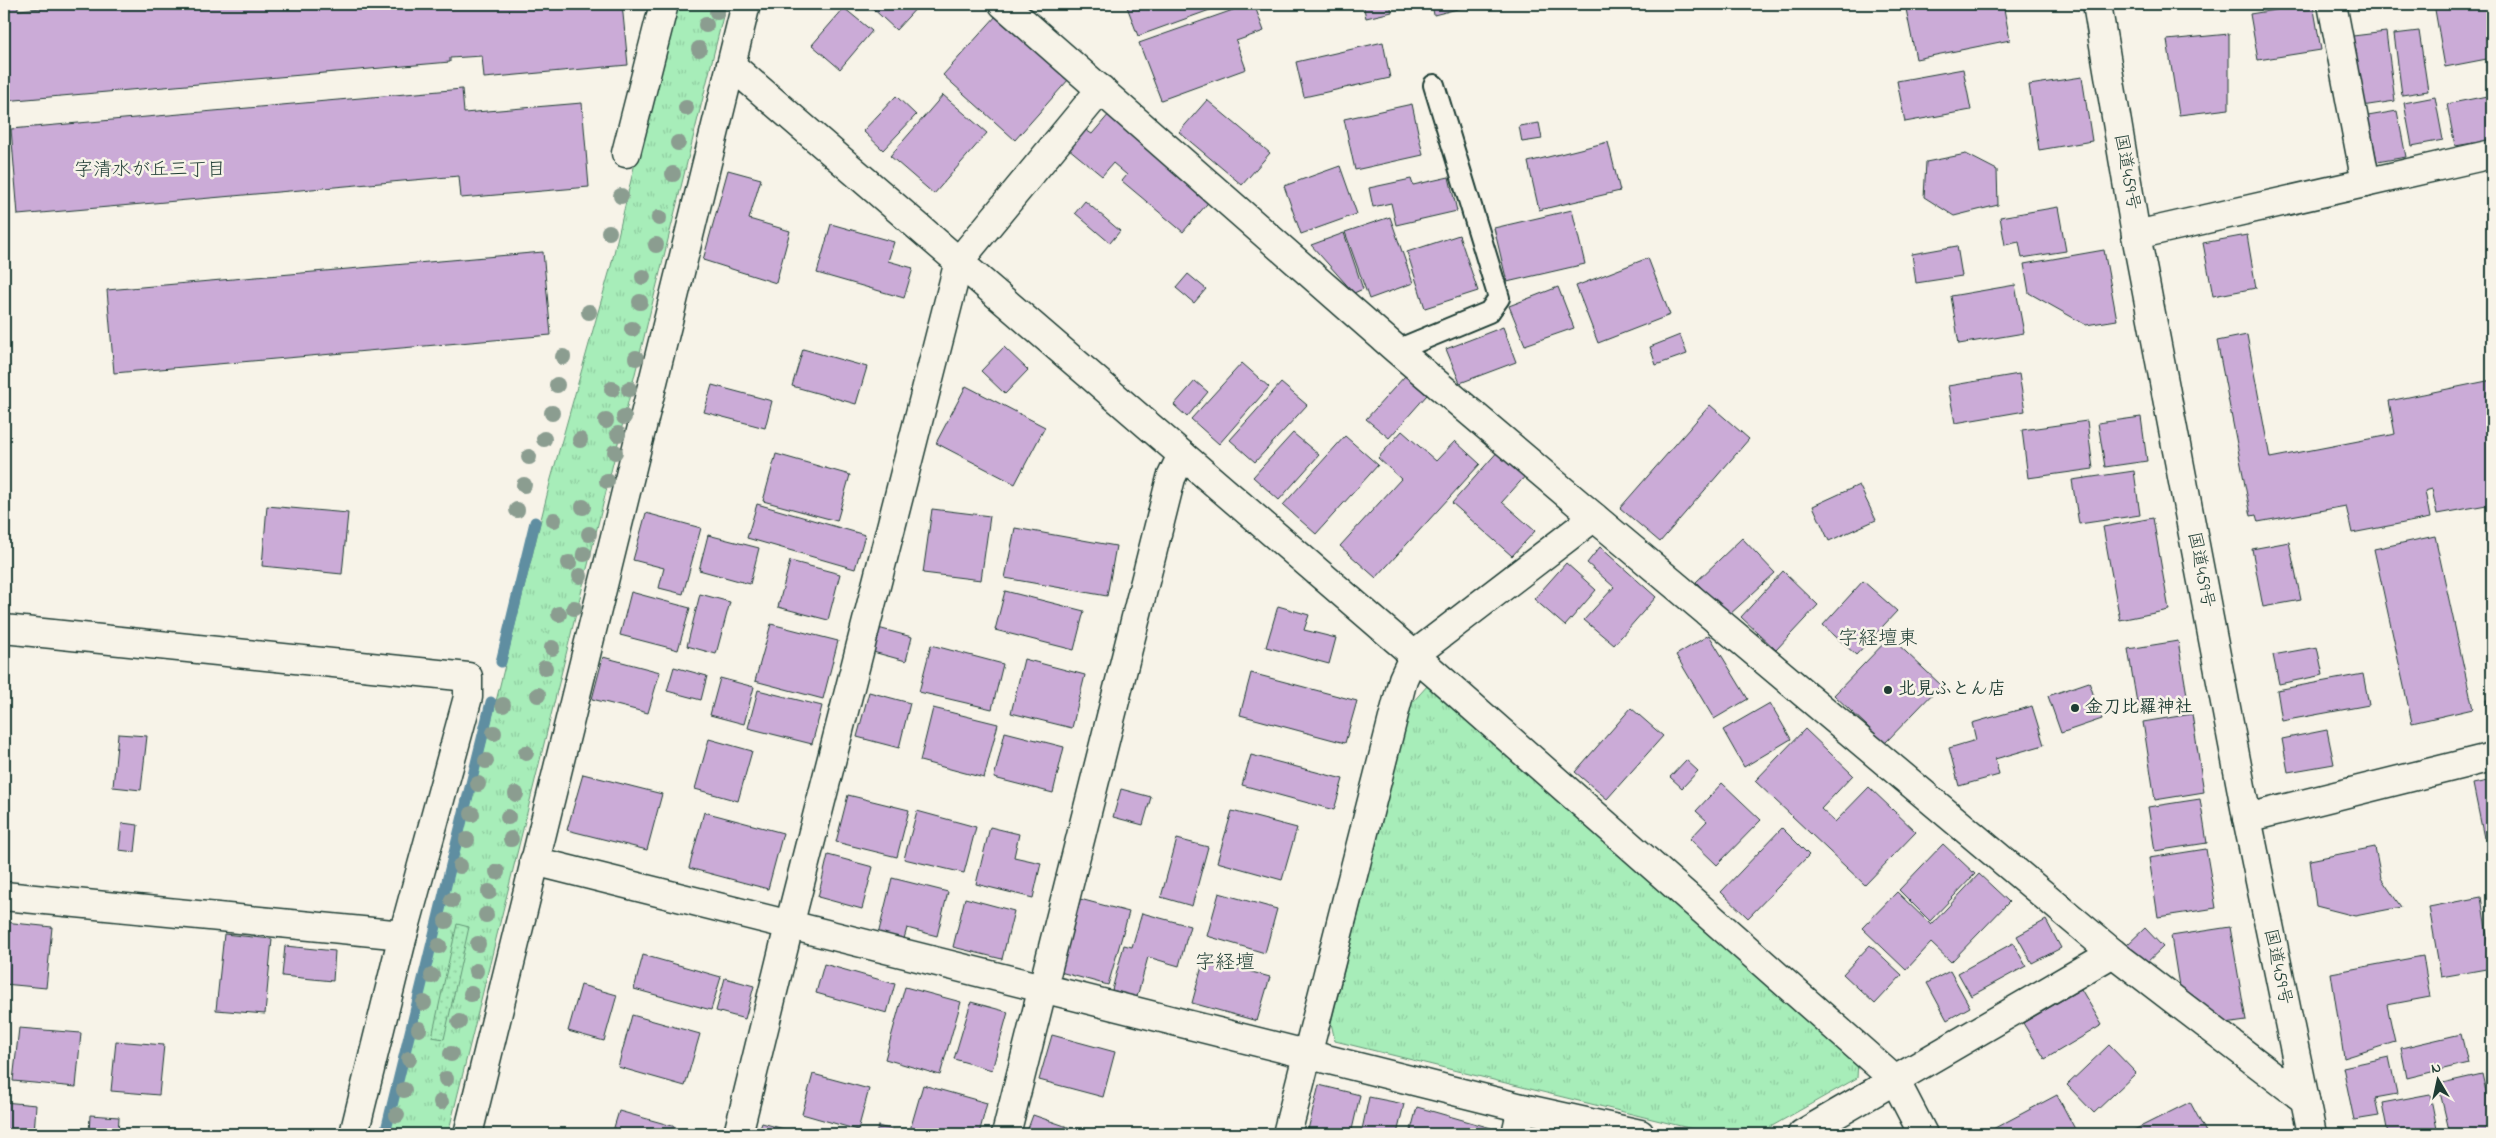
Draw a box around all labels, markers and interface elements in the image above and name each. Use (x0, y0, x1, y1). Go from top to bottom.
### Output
street label: 国道459号 (2106, 132, 2146, 212)
district label: 字清水が丘三丁目 (74, 157, 226, 184)
street label: 国道459号 (2180, 530, 2220, 610)
district label: 字経壇東 (1838, 625, 1918, 654)
place label: 北見ふとん店 (1898, 677, 2006, 703)
marker: 北見ふとん店 (1882, 684, 1894, 696)
place label: 金刀比羅神社 (2085, 695, 2193, 721)
marker: 金刀比羅神社 (2069, 702, 2081, 714)
street label: 国道459号 (2256, 927, 2298, 1007)
district label: 字経壇 (1195, 949, 1255, 978)
north arrow (2414, 1056, 2464, 1106)
text: N (2430, 1058, 2443, 1080)

